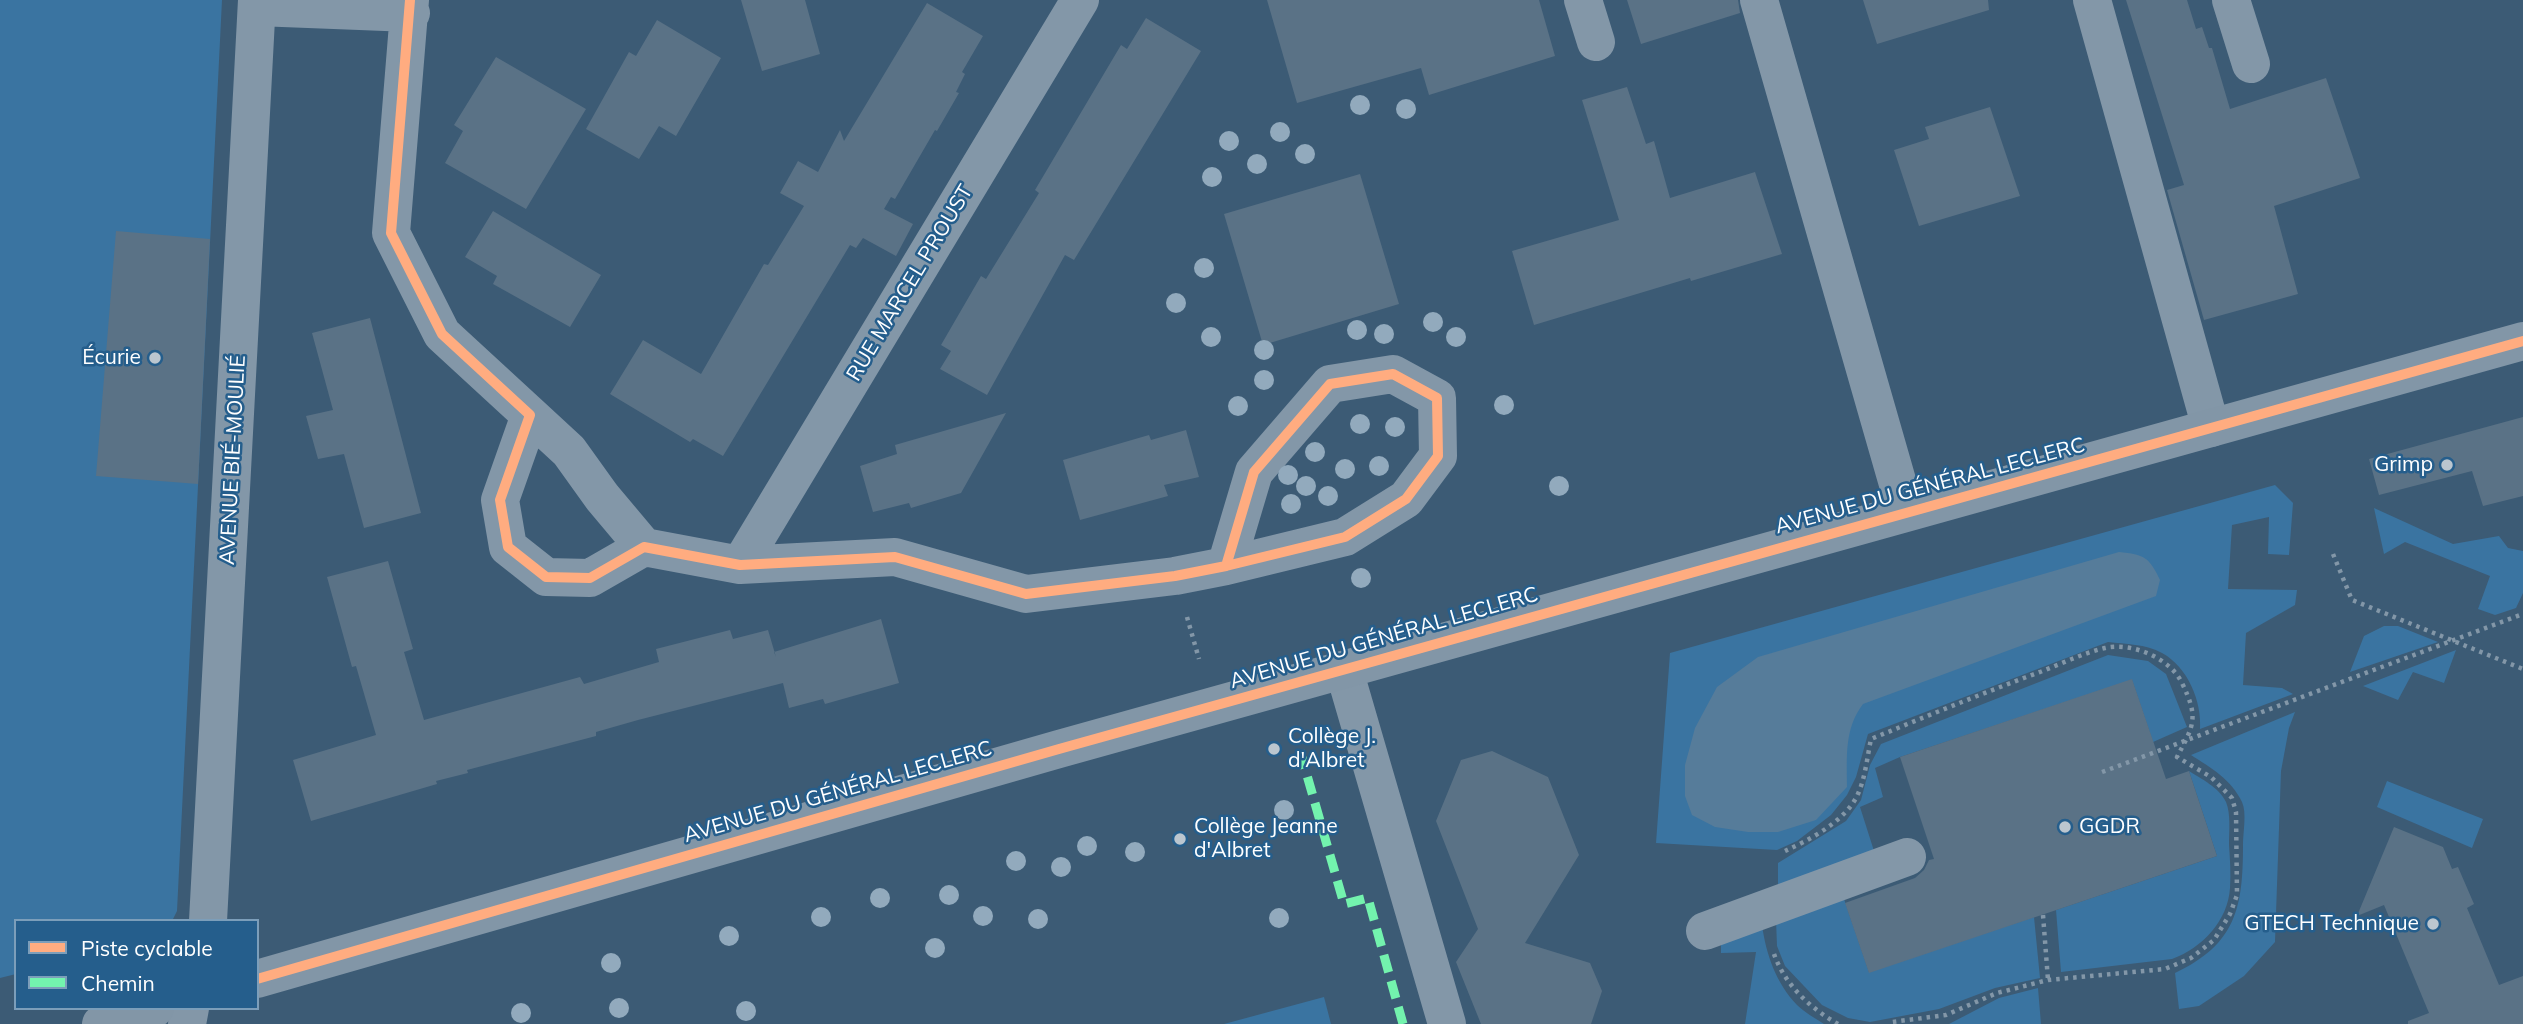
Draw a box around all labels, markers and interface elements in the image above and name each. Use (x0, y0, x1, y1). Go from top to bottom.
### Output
street label: RUE MARCEL PROUST (841, 180, 979, 386)
place label: Écurie (82, 345, 141, 371)
marker: Écurie (147, 350, 163, 366)
street label: AVENUE BIÉ-MOULIÉ (215, 354, 251, 566)
street label: AVENUE DU GÉNÉRAL LECLERC (1772, 432, 2088, 540)
place label: Grimp (2374, 452, 2433, 478)
marker: Grimp (2439, 457, 2455, 473)
street label: AVENUE DU GÉNÉRAL LECLERC (1227, 582, 1541, 694)
place label: Collège J. d'Albret (1288, 724, 1376, 774)
street label: AVENUE DU GÉNÉRAL LECLERC (681, 736, 995, 848)
marker: Collège J. d'Albret (1266, 741, 1282, 757)
place label: Collège Jeanne d'Albret (1194, 814, 1338, 864)
place label: GGDR (2079, 814, 2140, 840)
marker: GGDR (2057, 819, 2073, 835)
marker: Collège Jeanne d'Albret (1172, 831, 1188, 847)
place label: GTECH Technique (2244, 911, 2419, 937)
marker: GTECH Technique (2425, 916, 2441, 932)
legend (14, 919, 259, 1010)
text: Piste cyclable (81, 935, 213, 961)
text: Chemin (81, 970, 155, 996)

